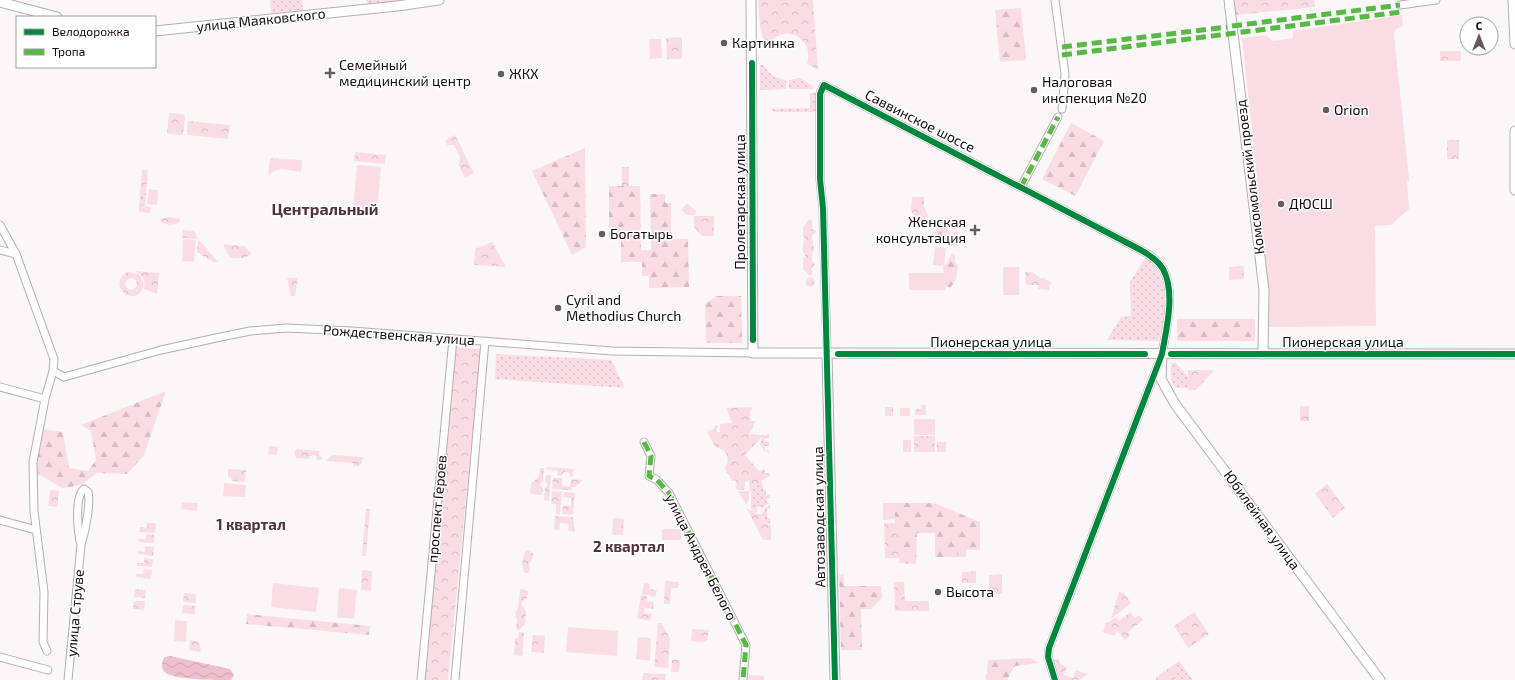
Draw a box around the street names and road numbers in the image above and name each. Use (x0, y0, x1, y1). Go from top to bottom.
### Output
street label: улица Маяковского (196, 4, 326, 35)
street label: Саввинское шоссе (862, 86, 978, 156)
street label: Комсомольский проезд (1232, 99, 1267, 255)
street label: Пролетарская улица (731, 134, 748, 270)
street label: Рождественская улица (323, 321, 475, 348)
street label: Пионерская улица (930, 333, 1052, 350)
street label: Пионерская улица (1282, 333, 1404, 350)
street label: Автозаводская улица (809, 446, 828, 588)
street label: проспект Героев (423, 454, 450, 564)
street label: Юбилейная улица (1221, 467, 1304, 573)
street label: улица Андрея Белого (662, 491, 741, 623)
street label: улица Струве (62, 568, 87, 657)

